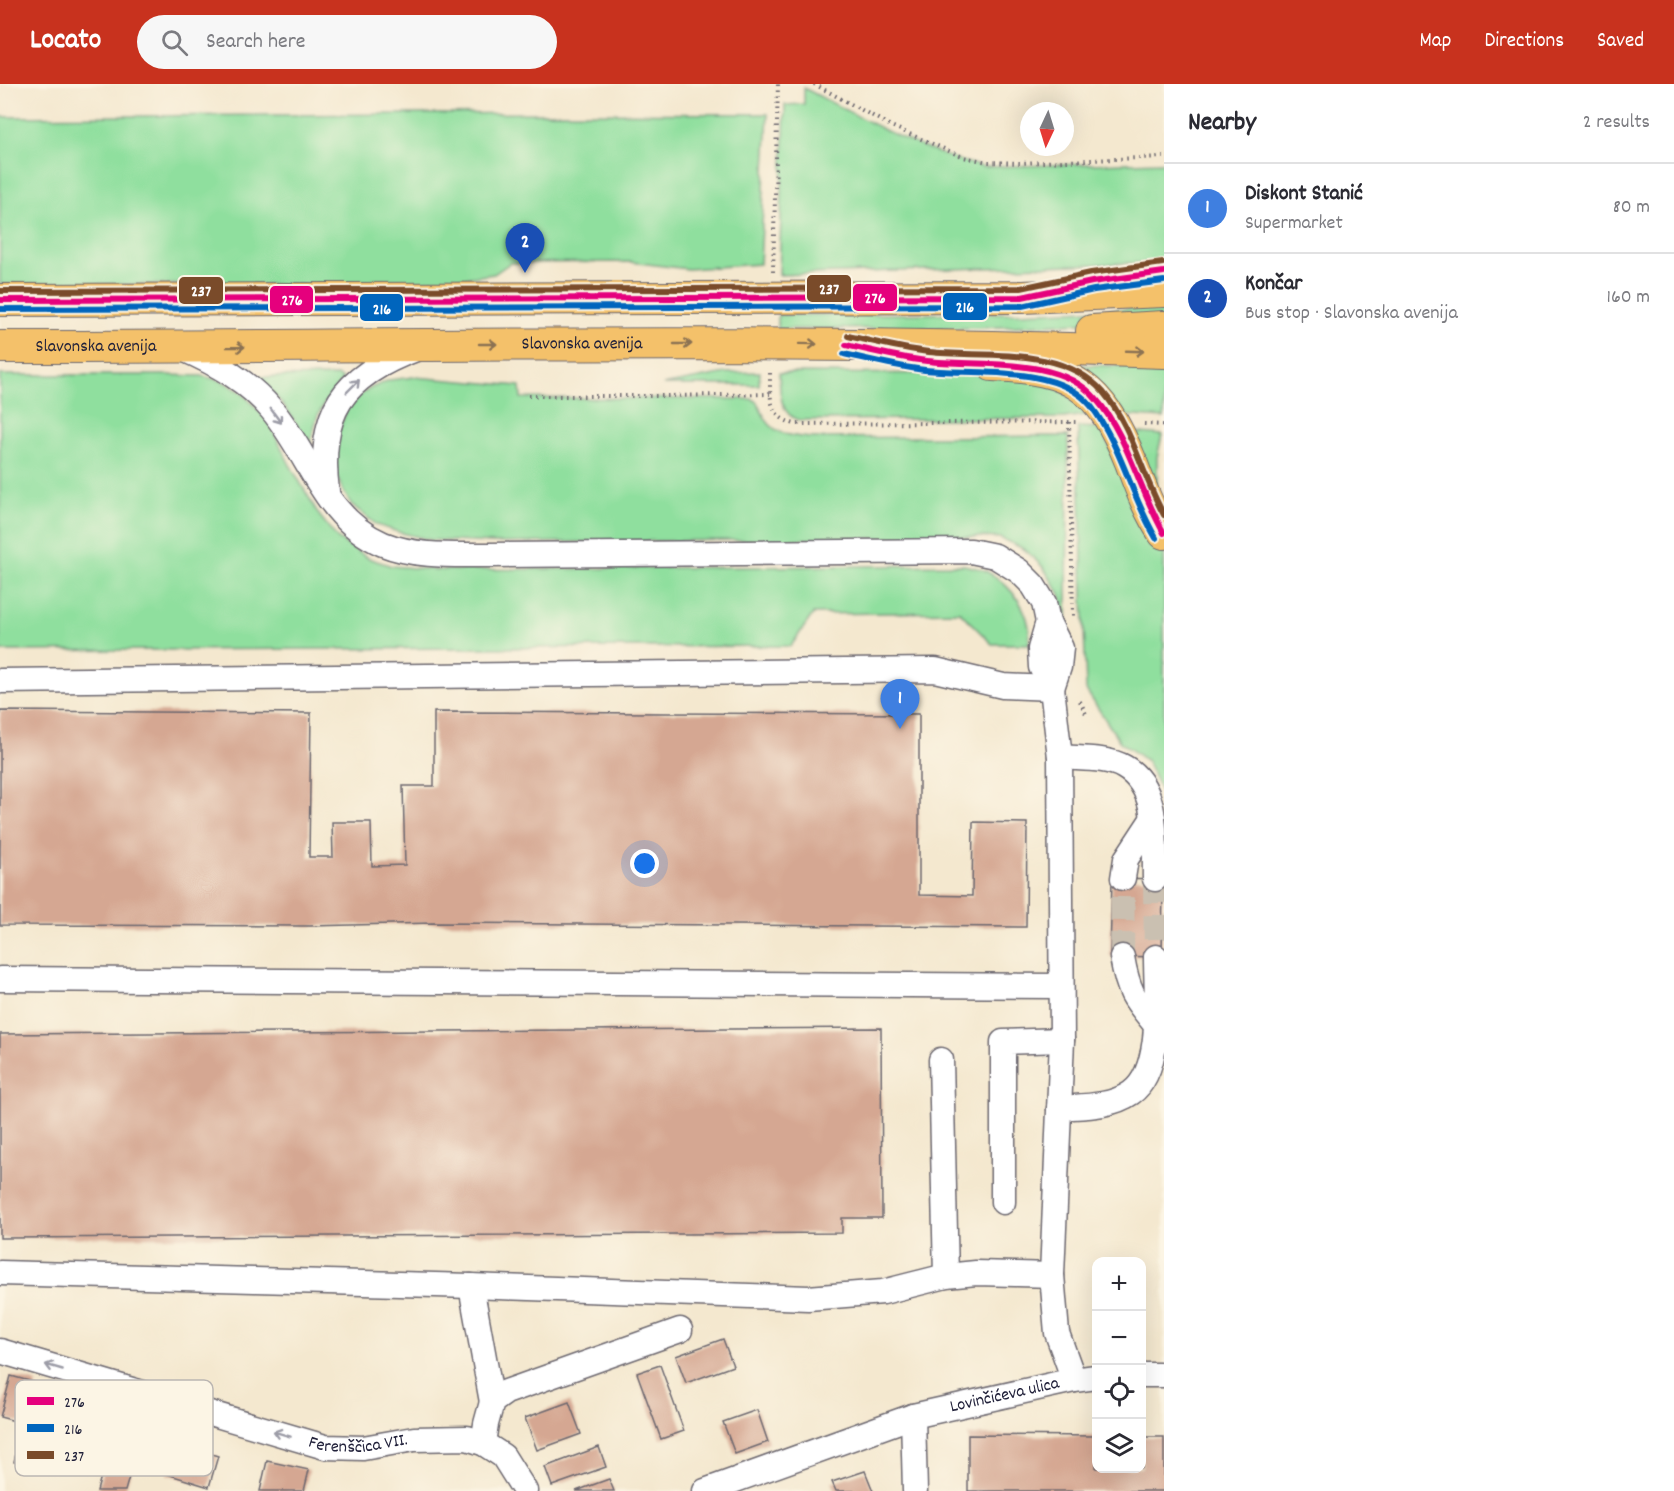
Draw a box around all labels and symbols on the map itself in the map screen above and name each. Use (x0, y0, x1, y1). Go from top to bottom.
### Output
north arrow (1020, 102, 1074, 156)
pin: 2 (506, 224, 544, 273)
line badge: 237 (806, 274, 852, 303)
line badge: 237 (178, 276, 224, 305)
text: 237 (819, 279, 839, 302)
text: 237 (191, 281, 211, 304)
line badge: 276 (852, 283, 898, 312)
line badge: 276 (269, 285, 314, 314)
text: 276 (865, 288, 886, 311)
text: 276 (282, 290, 303, 313)
line badge: 216 (942, 292, 988, 321)
line badge: 216 (359, 293, 404, 322)
text: 216 (956, 297, 974, 320)
text: 216 (373, 299, 391, 322)
street label: Slavonska avenija (522, 332, 643, 357)
street label: Slavonska avenija (36, 334, 157, 359)
one-way arrow (478, 338, 498, 350)
one-way arrow (673, 338, 693, 350)
one-way arrow (797, 338, 817, 350)
one-way arrow (226, 341, 246, 352)
one-way arrow (1125, 345, 1145, 356)
one-way arrow (346, 379, 360, 394)
one-way arrow (270, 407, 282, 423)
pin: 1 (880, 680, 920, 729)
your location (630, 849, 659, 878)
one-way arrow (45, 1361, 64, 1372)
street label: Lovinčićeva ulica (948, 1371, 1062, 1420)
legend (15, 1380, 213, 1476)
text: 276 (64, 1392, 85, 1415)
text: 216 (64, 1419, 82, 1442)
one-way arrow (273, 1428, 292, 1439)
street label: Ferenščica VII. (305, 1428, 410, 1460)
text: 237 (64, 1446, 84, 1469)

